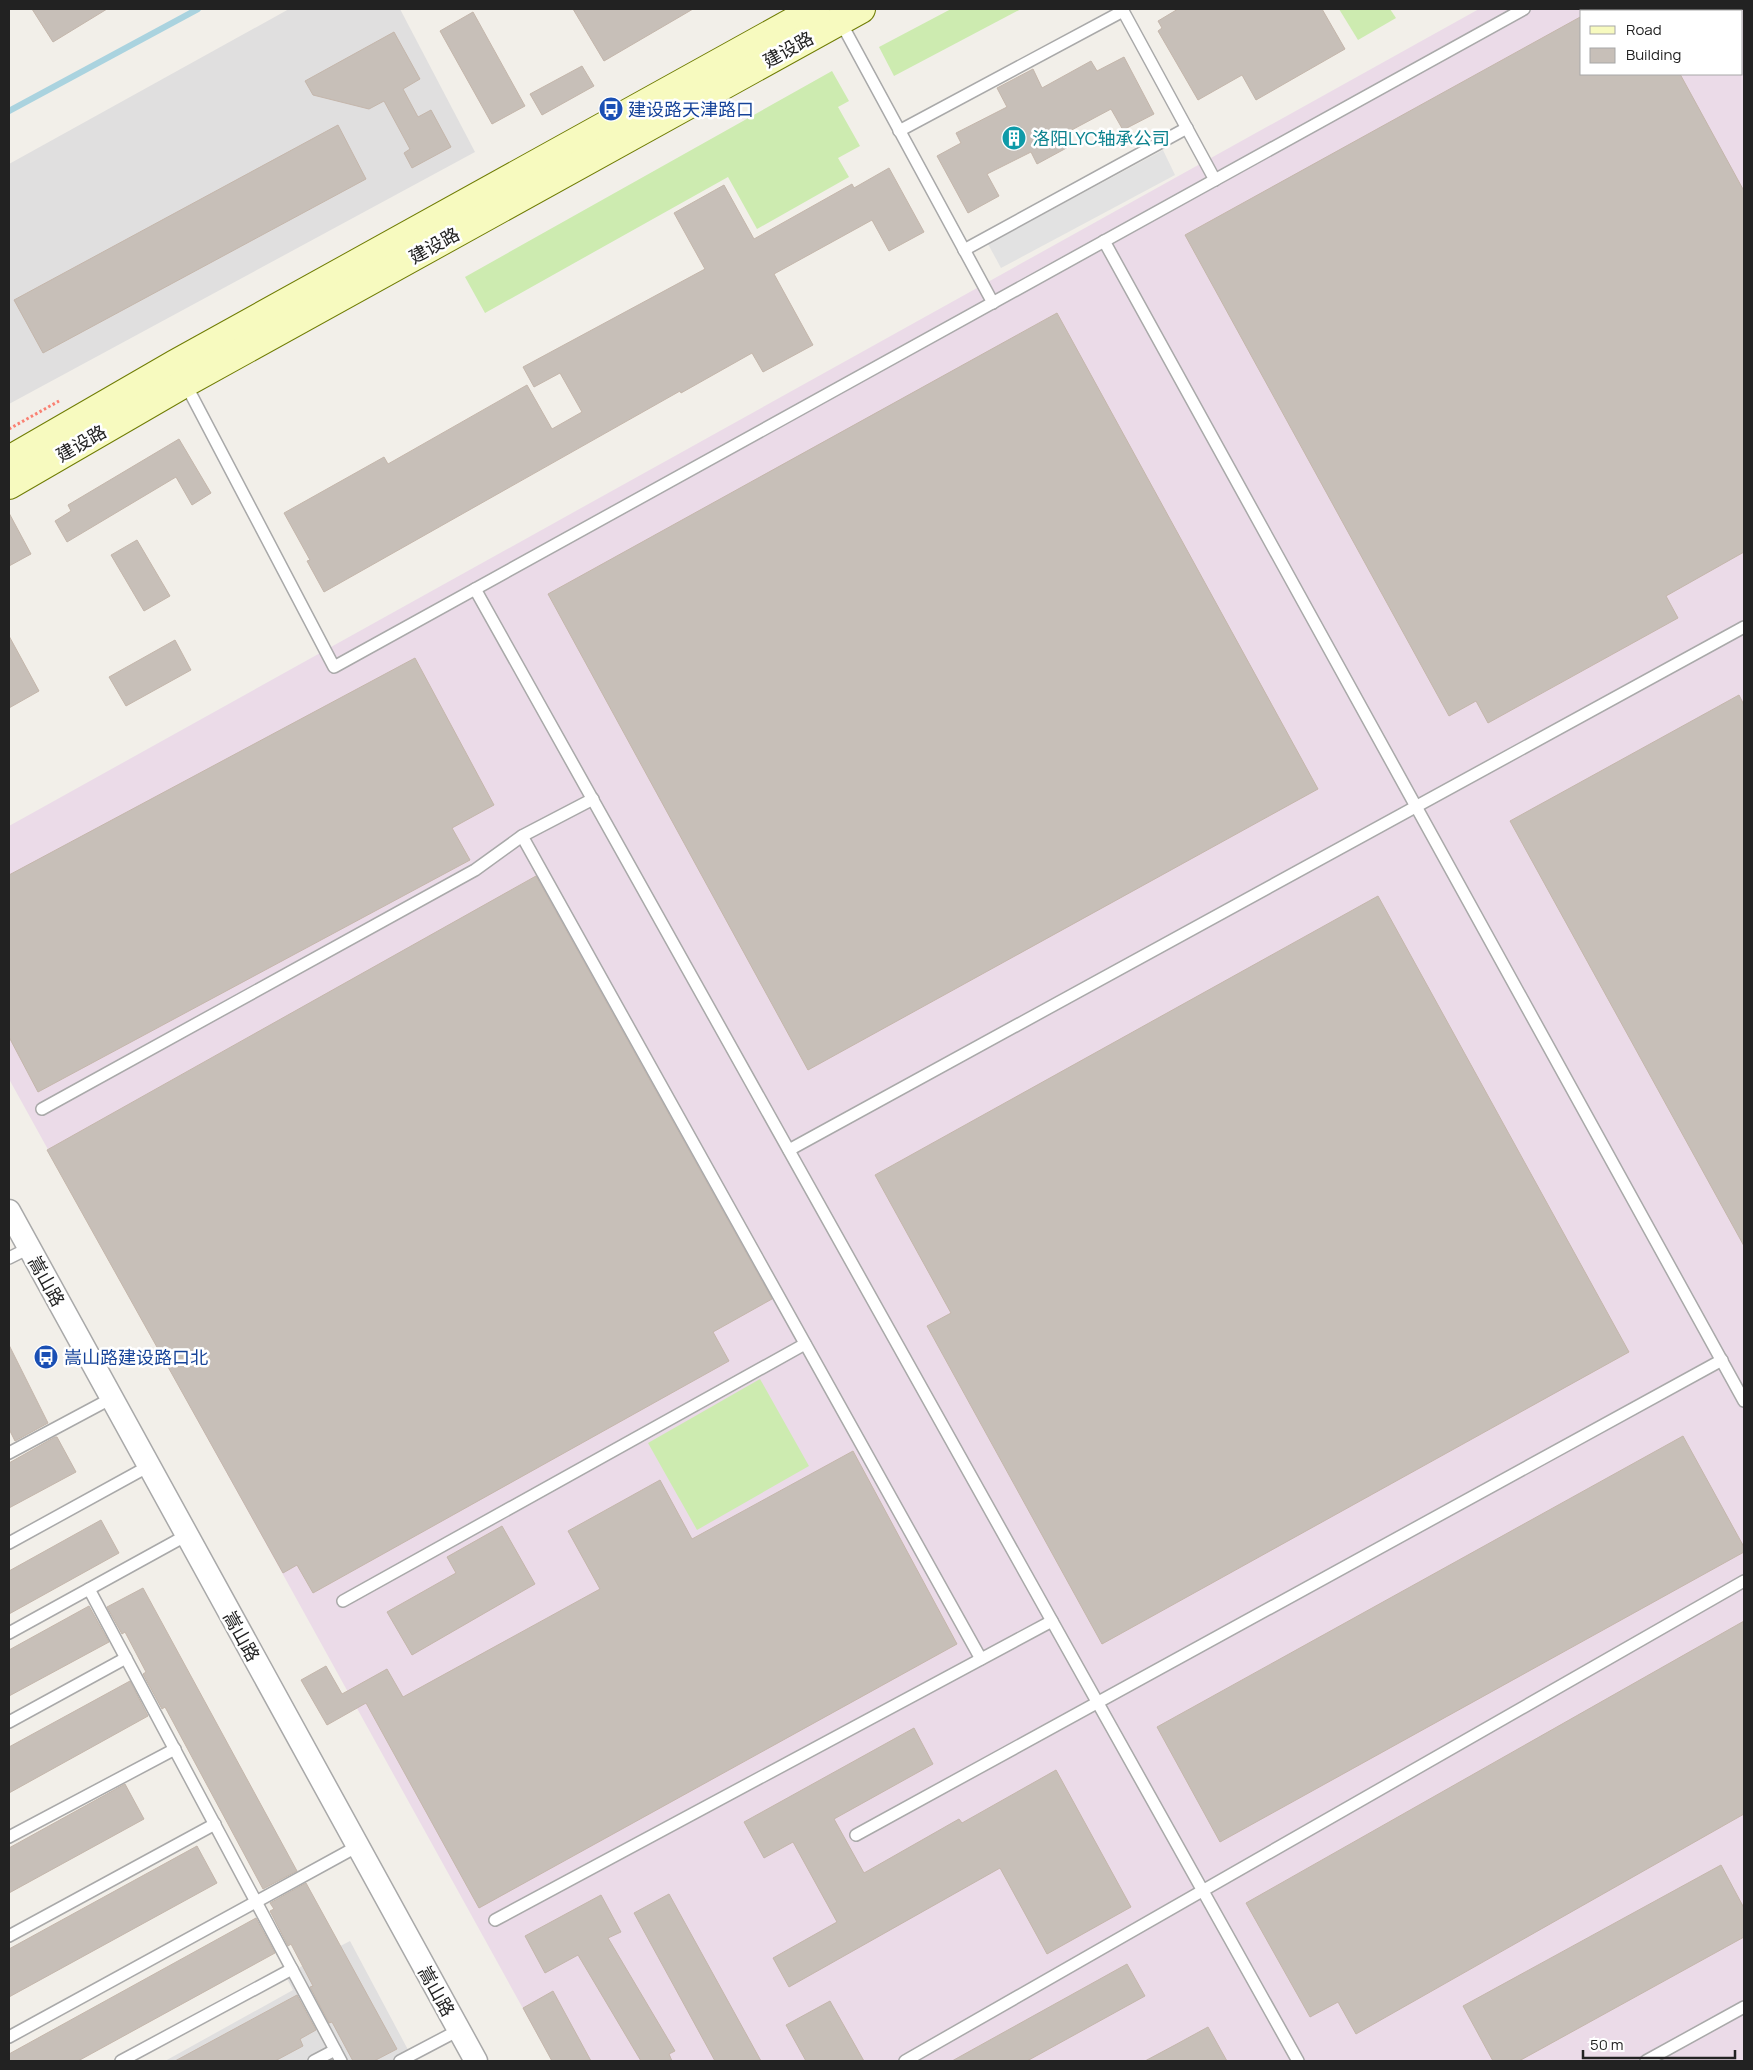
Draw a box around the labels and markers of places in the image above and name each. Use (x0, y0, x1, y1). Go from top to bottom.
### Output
bus stop icon: 建设路天津路口 (598, 96, 624, 122)
place label: 建设路天津路口 (628, 97, 754, 121)
building icon: 洛阳LYC轴承公司 (1001, 125, 1027, 151)
place label: 洛阳LYC轴承公司 (1032, 126, 1170, 150)
bus stop icon: 嵩山路建设路口北 (33, 1344, 59, 1370)
place label: 嵩山路建设路口北 (64, 1345, 208, 1369)

